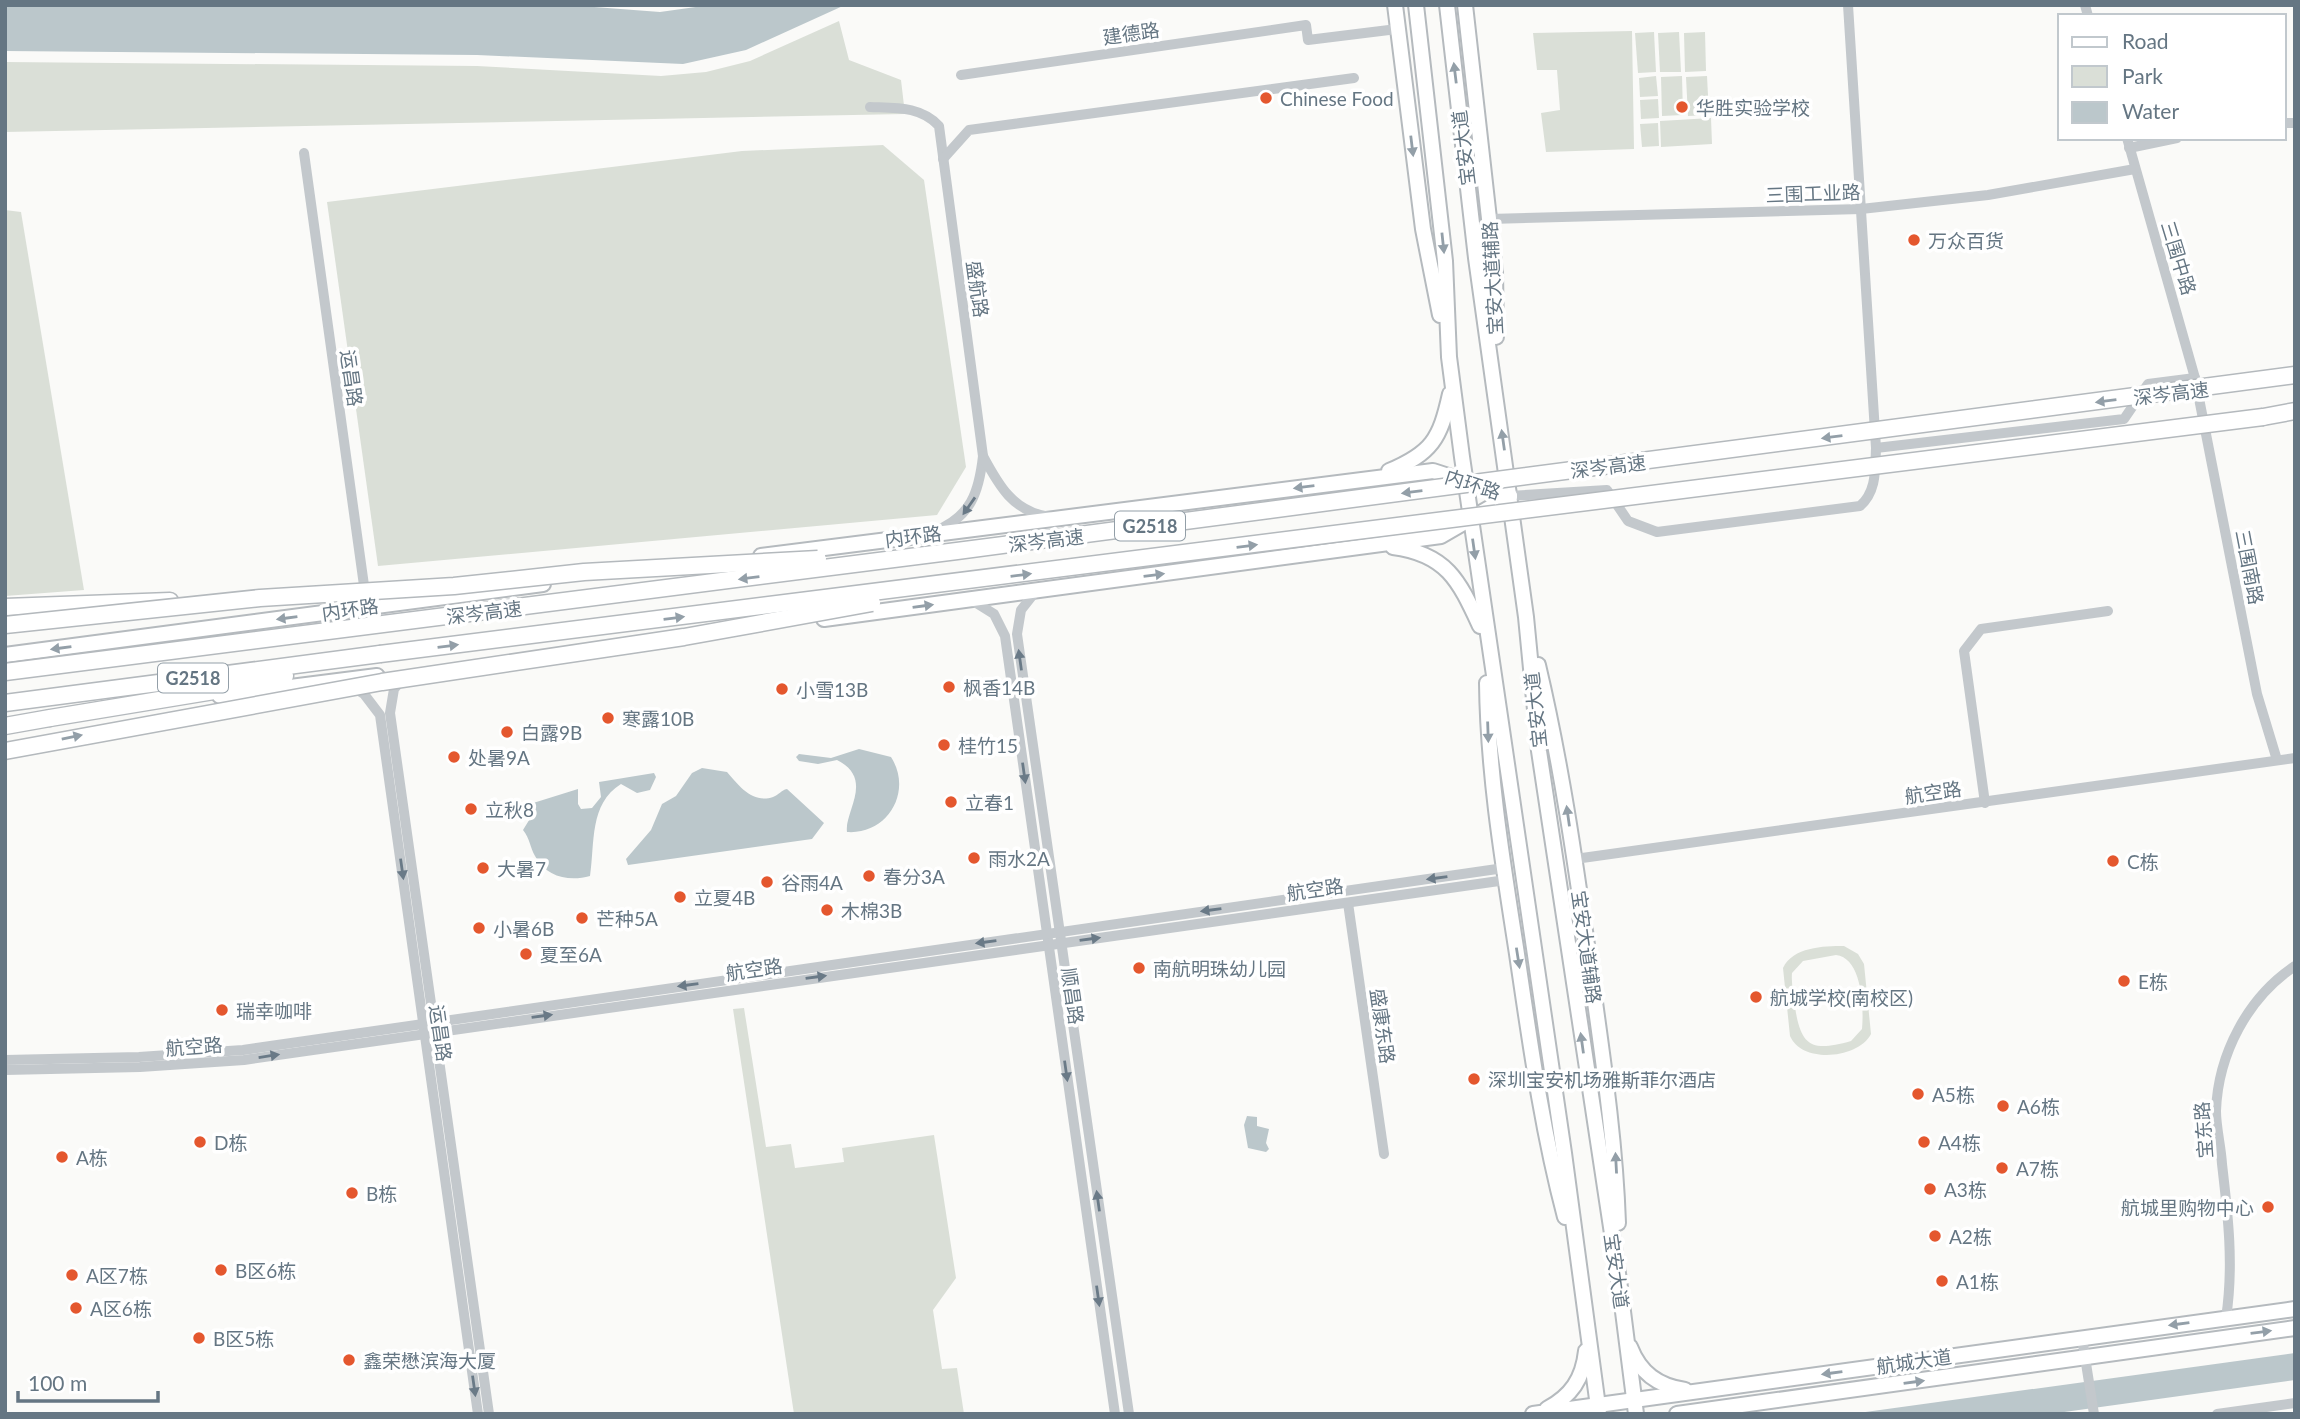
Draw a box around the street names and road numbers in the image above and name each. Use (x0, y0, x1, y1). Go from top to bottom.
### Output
street label: 建德路 (1101, 18, 1161, 48)
street label: 宝安大道 (1447, 109, 1479, 187)
street label: 三围工业路 (1765, 180, 1861, 206)
street label: 三围中路 (2157, 218, 2201, 298)
street label: 宝安大道辅路 (1478, 220, 1506, 336)
street label: 盛航路 (963, 259, 993, 319)
street label: 运昌路 (337, 348, 367, 408)
street label: 深岑高速 (2132, 377, 2210, 409)
street label: 深岑高速 (1569, 450, 1647, 482)
street label: 内环路 (1442, 464, 1504, 504)
road number: G2518 (1115, 512, 1185, 540)
street label: 内环路 (883, 521, 943, 551)
street label: 深岑高速 (1007, 524, 1085, 556)
street label: 三围南路 (2231, 527, 2269, 607)
street label: 内环路 (320, 594, 380, 624)
street label: 深岑高速 (445, 596, 523, 628)
road number: G2518 (158, 664, 228, 692)
street label: 宝安大道 (1520, 671, 1550, 749)
street label: 航空路 (1903, 777, 1963, 807)
street label: 航空路 (1285, 874, 1345, 904)
street label: 宝安大道辅路 (1568, 889, 1606, 1005)
street label: 航空路 (724, 954, 784, 984)
street label: 顺昌路 (1058, 966, 1088, 1026)
street label: 盛康东路 (1366, 987, 1400, 1065)
street label: 运昌路 (426, 1003, 456, 1063)
street label: 航空路 (165, 1033, 223, 1059)
street label: 宝东路 (2190, 1101, 2216, 1159)
street label: 宝安大道 (1600, 1232, 1634, 1310)
street label: 航城大道 (1875, 1344, 1953, 1378)

